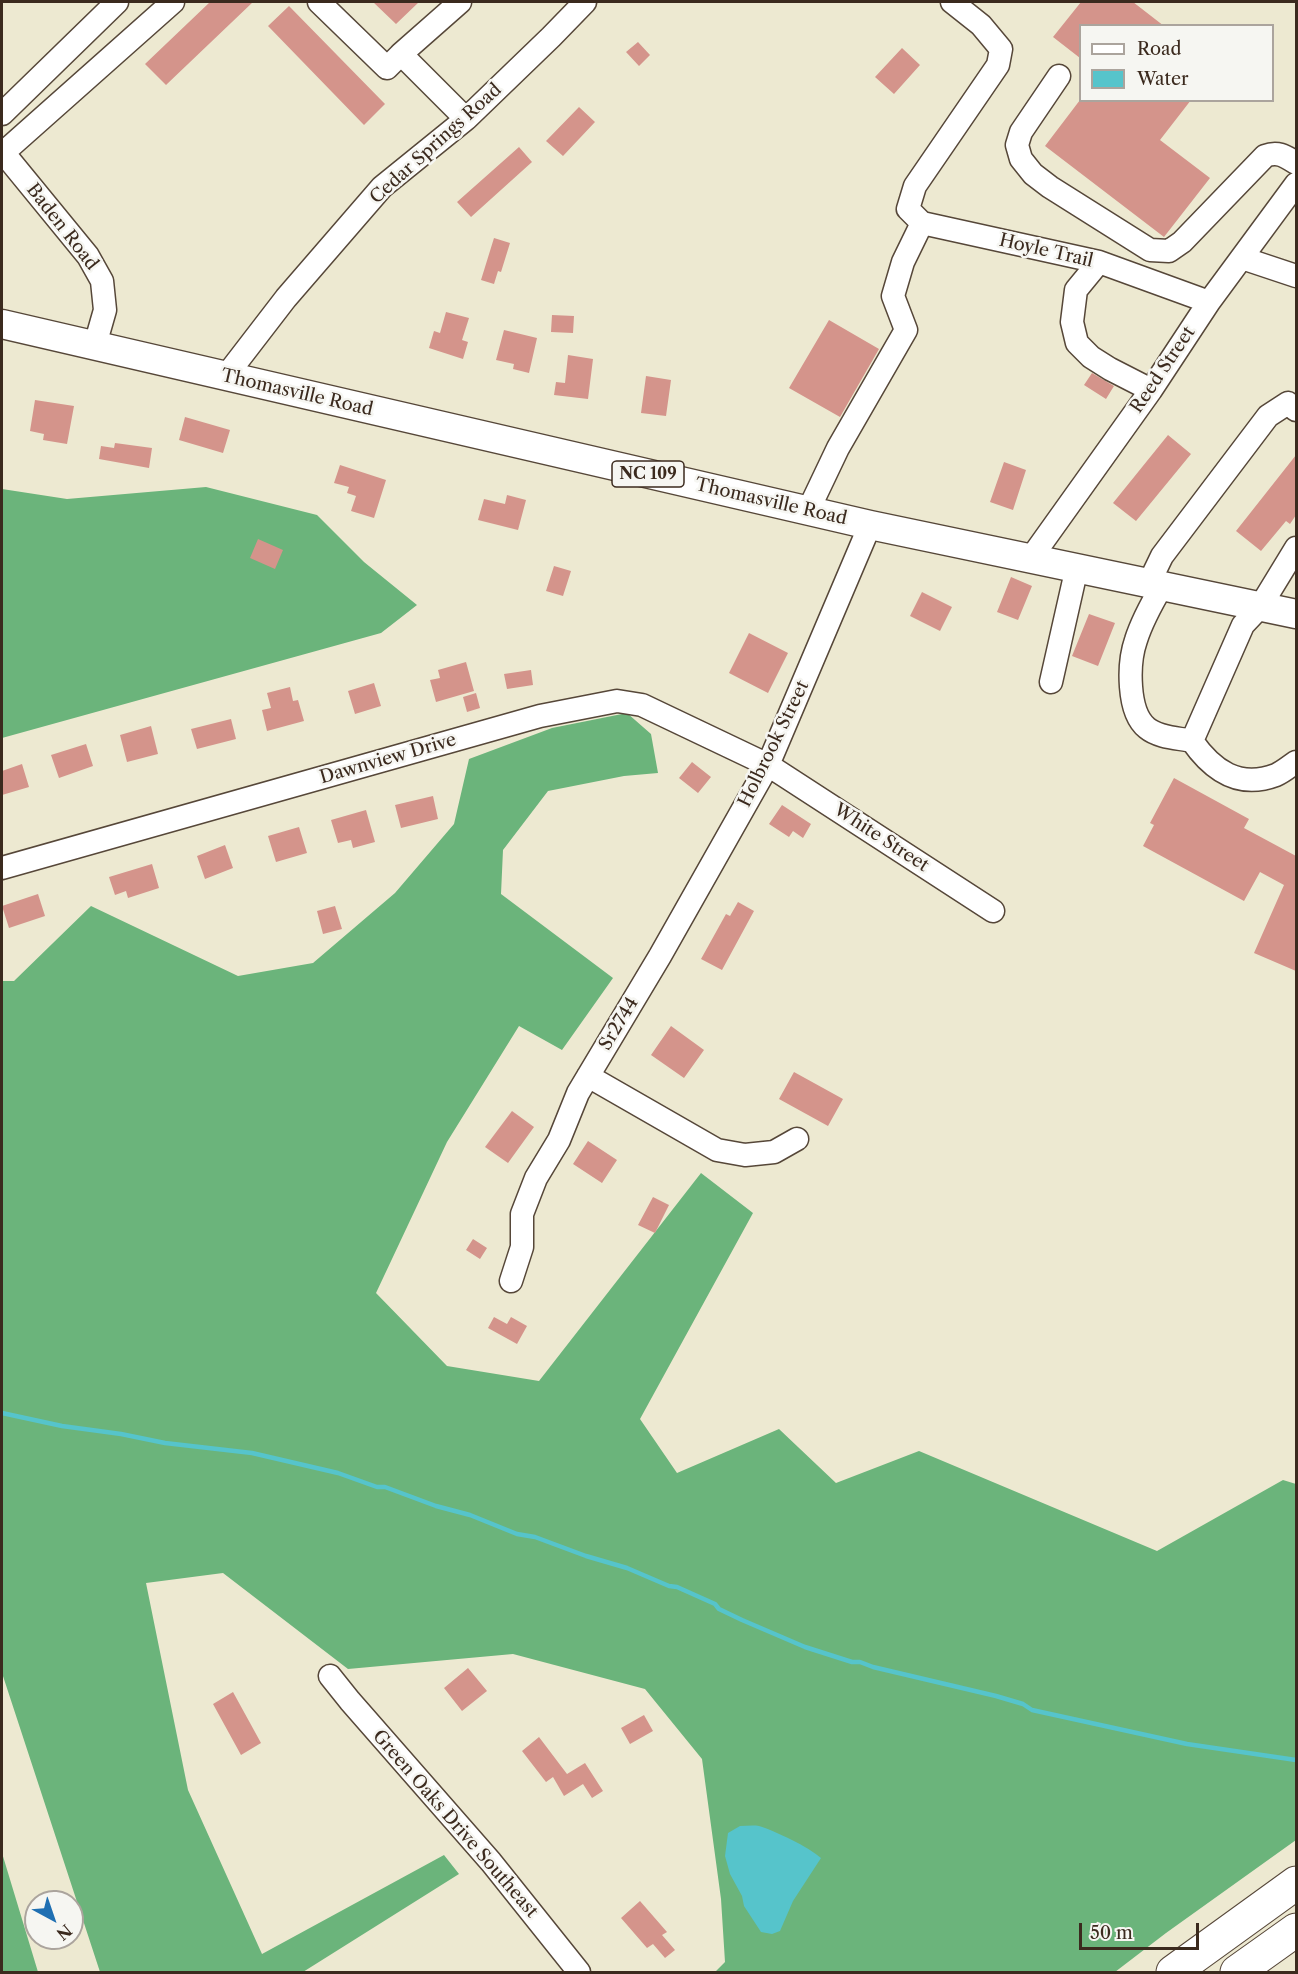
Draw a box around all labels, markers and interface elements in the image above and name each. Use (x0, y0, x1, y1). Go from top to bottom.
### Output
legend (1079, 24, 1274, 102)
text: Road (1137, 38, 1182, 60)
text: Water (1137, 68, 1189, 90)
street label: Cedar Springs Road (366, 79, 506, 209)
street label: Baden Road (22, 179, 102, 275)
street label: Hoyle Trail (997, 230, 1095, 272)
street label: Reed Street (1126, 323, 1200, 417)
street label: Thomasville Road (219, 365, 375, 421)
road number: NC 109 (612, 461, 684, 487)
street label: Thomasville Road (693, 474, 849, 530)
street label: Holbrook Street (734, 677, 814, 811)
street label: Dawnview Drive (317, 729, 459, 789)
street label: White Street (829, 799, 933, 877)
street label: Sr2744 (595, 994, 643, 1054)
street label: Green Oaks Drive Southeast (368, 1726, 542, 1922)
north arrow (24, 1890, 84, 1950)
scale bar (1082, 1911, 1202, 1949)
text: N (53, 1920, 76, 1944)
text: 50 m (1090, 1922, 1133, 1944)

